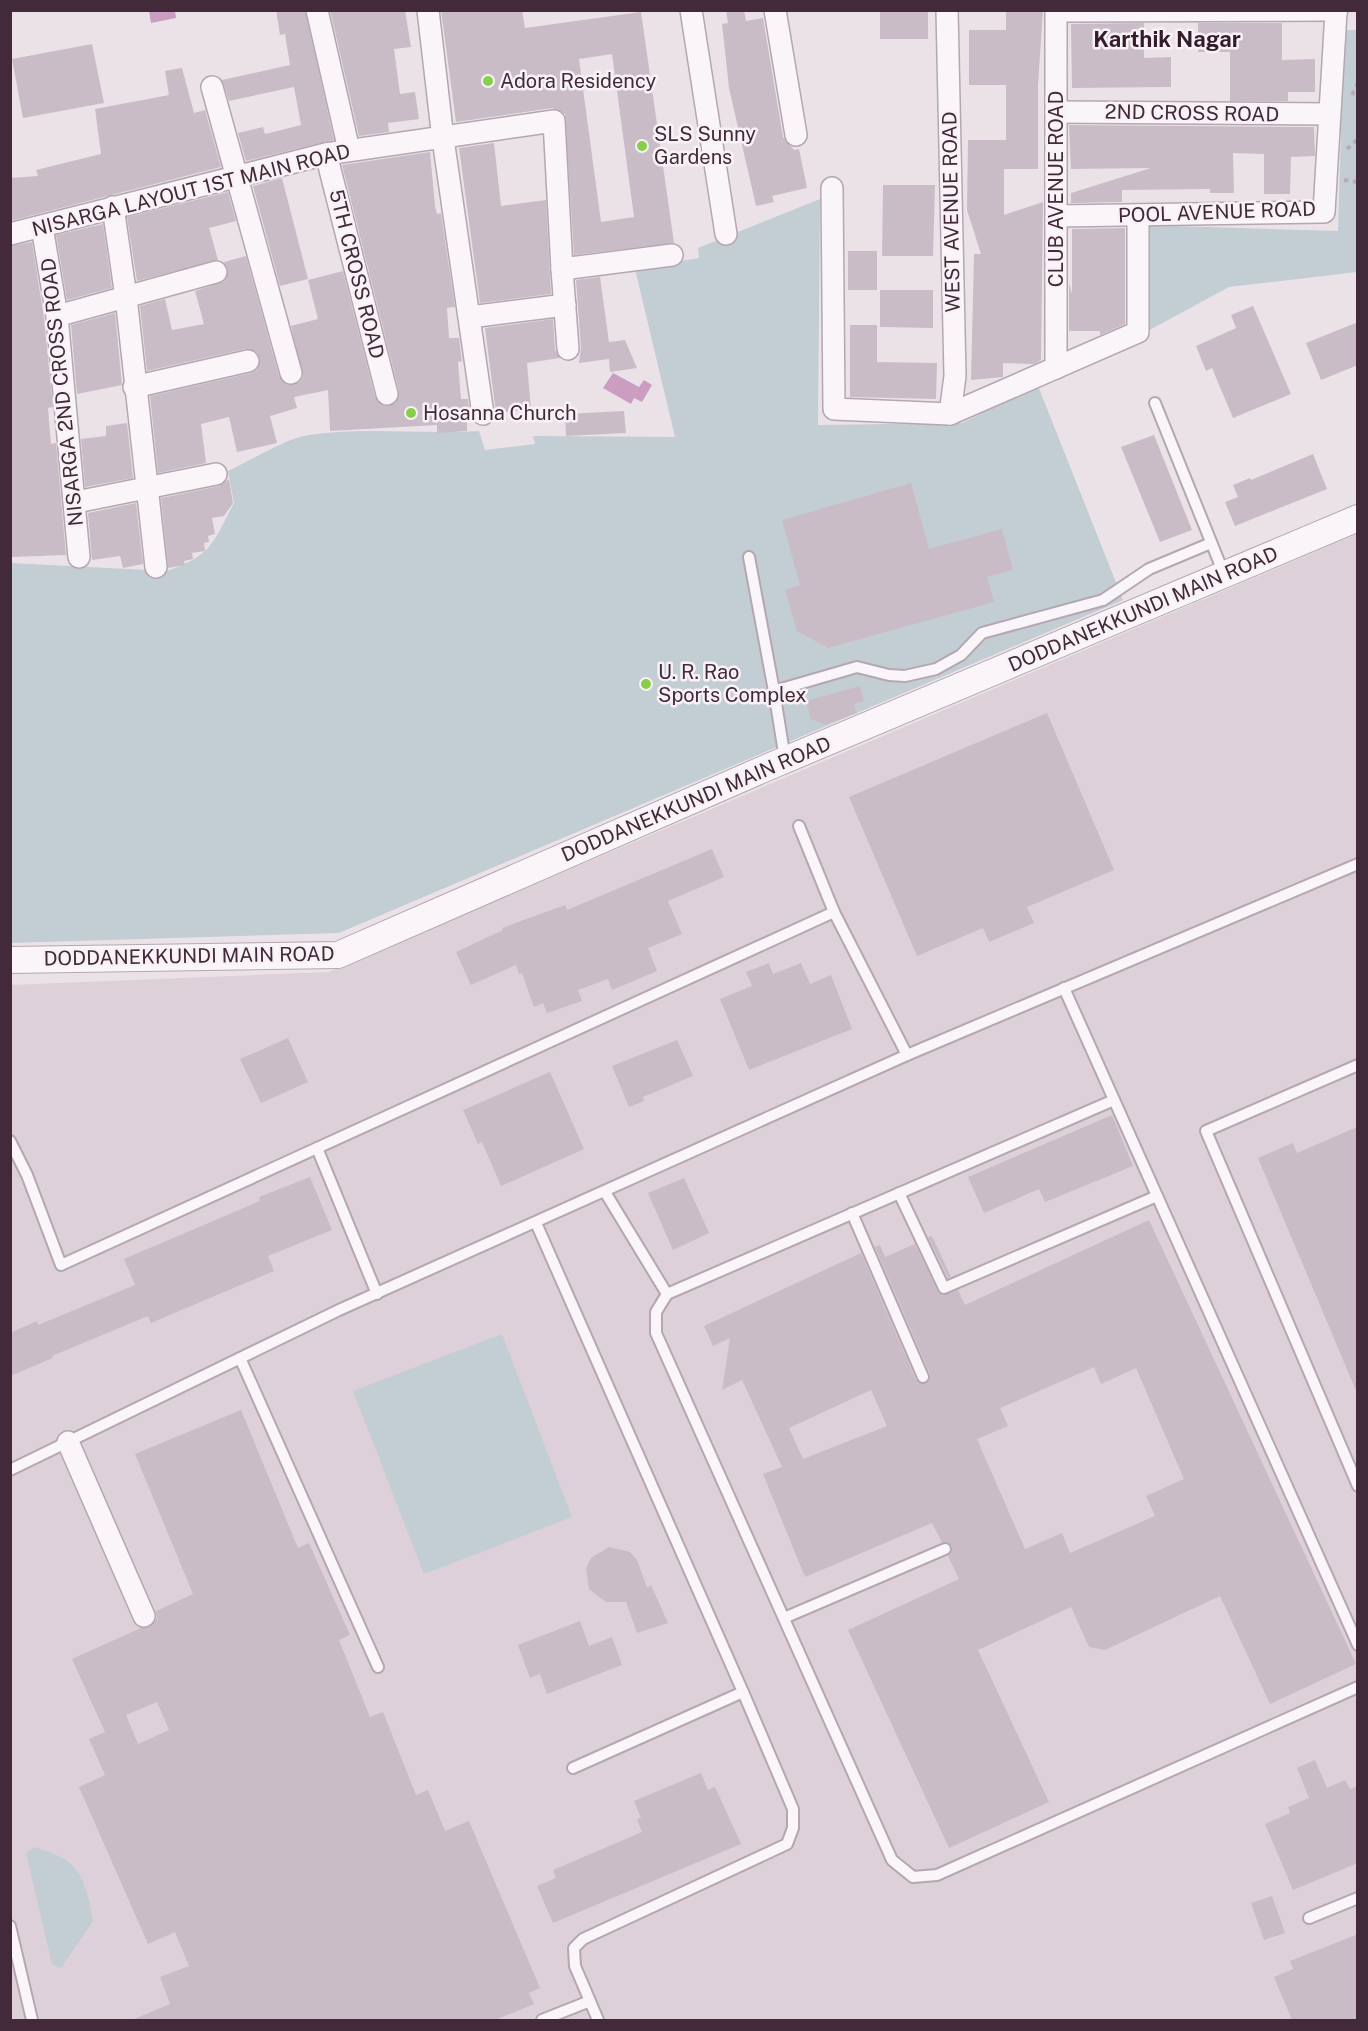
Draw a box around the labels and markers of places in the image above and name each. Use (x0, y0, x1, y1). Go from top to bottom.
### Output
place label: Adora Residency (500, 69, 657, 93)
marker: Adora Residency (481, 74, 495, 88)
place label: SLS Sunny Gardens (654, 122, 756, 169)
marker: SLS Sunny Gardens (635, 139, 649, 153)
place label: Hosanna Church (423, 401, 577, 425)
marker: Hosanna Church (404, 406, 418, 420)
place label: U. R. Rao Sports Complex (658, 660, 807, 707)
marker: U. R. Rao Sports Complex (639, 677, 653, 691)

